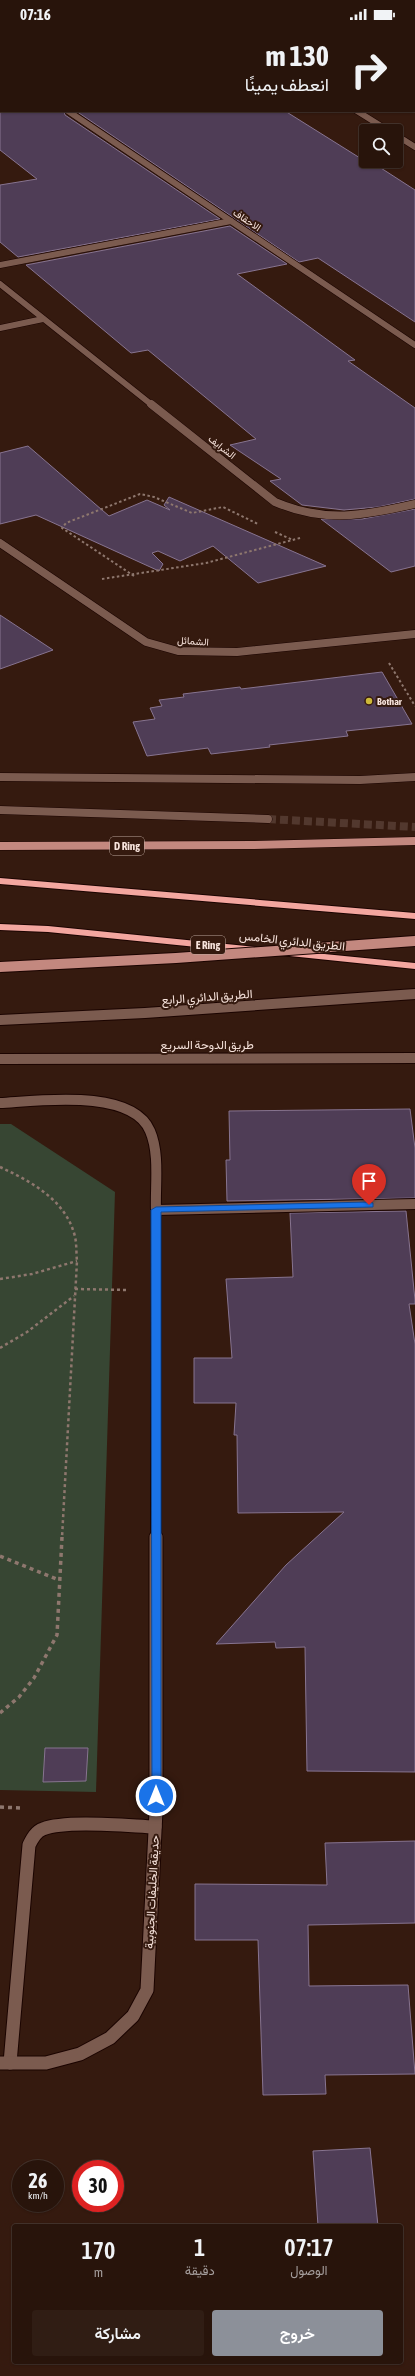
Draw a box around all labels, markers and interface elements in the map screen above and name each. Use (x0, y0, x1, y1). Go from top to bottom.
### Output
text: 07:16 (20, 6, 51, 23)
text: 130 m (266, 40, 329, 72)
icon: right (343, 44, 395, 96)
text: انعطف يمينًا (245, 74, 329, 95)
map controls (359, 124, 403, 168)
button: search (359, 124, 403, 168)
street label: الاحقاف (231, 207, 263, 233)
street label: الشرايف (206, 433, 238, 462)
street label: الشمائل (177, 634, 209, 648)
marker: Bothar (364, 696, 374, 706)
place label: Bothar (377, 696, 403, 707)
road number: D Ring (110, 837, 144, 855)
street label: الطريق الدائري الخامس (238, 928, 346, 956)
road number: E Ring (191, 936, 225, 954)
street label: الطريق الدائري الرابع (161, 987, 253, 1010)
street label: طريق الدوحة السريع (160, 1038, 254, 1054)
pin (352, 1164, 386, 1205)
icon: arrive (358, 1170, 380, 1192)
position arrow (135, 1775, 177, 1817)
street label: حديقة الخليفات الجنوبية (142, 1835, 163, 1949)
speed limit sign: 30 (72, 2160, 124, 2212)
text: 26 (29, 2169, 47, 2192)
text: km/h (28, 2190, 48, 2201)
text: 1 (194, 2234, 205, 2261)
text: 07:17 (284, 2234, 334, 2261)
text: 170 (81, 2237, 115, 2264)
text: دقيقة (185, 2263, 215, 2278)
text: الوصول (290, 2263, 328, 2278)
text: m (94, 2265, 103, 2280)
button: مشاركة (32, 2310, 204, 2356)
button: خروج (212, 2310, 383, 2356)

